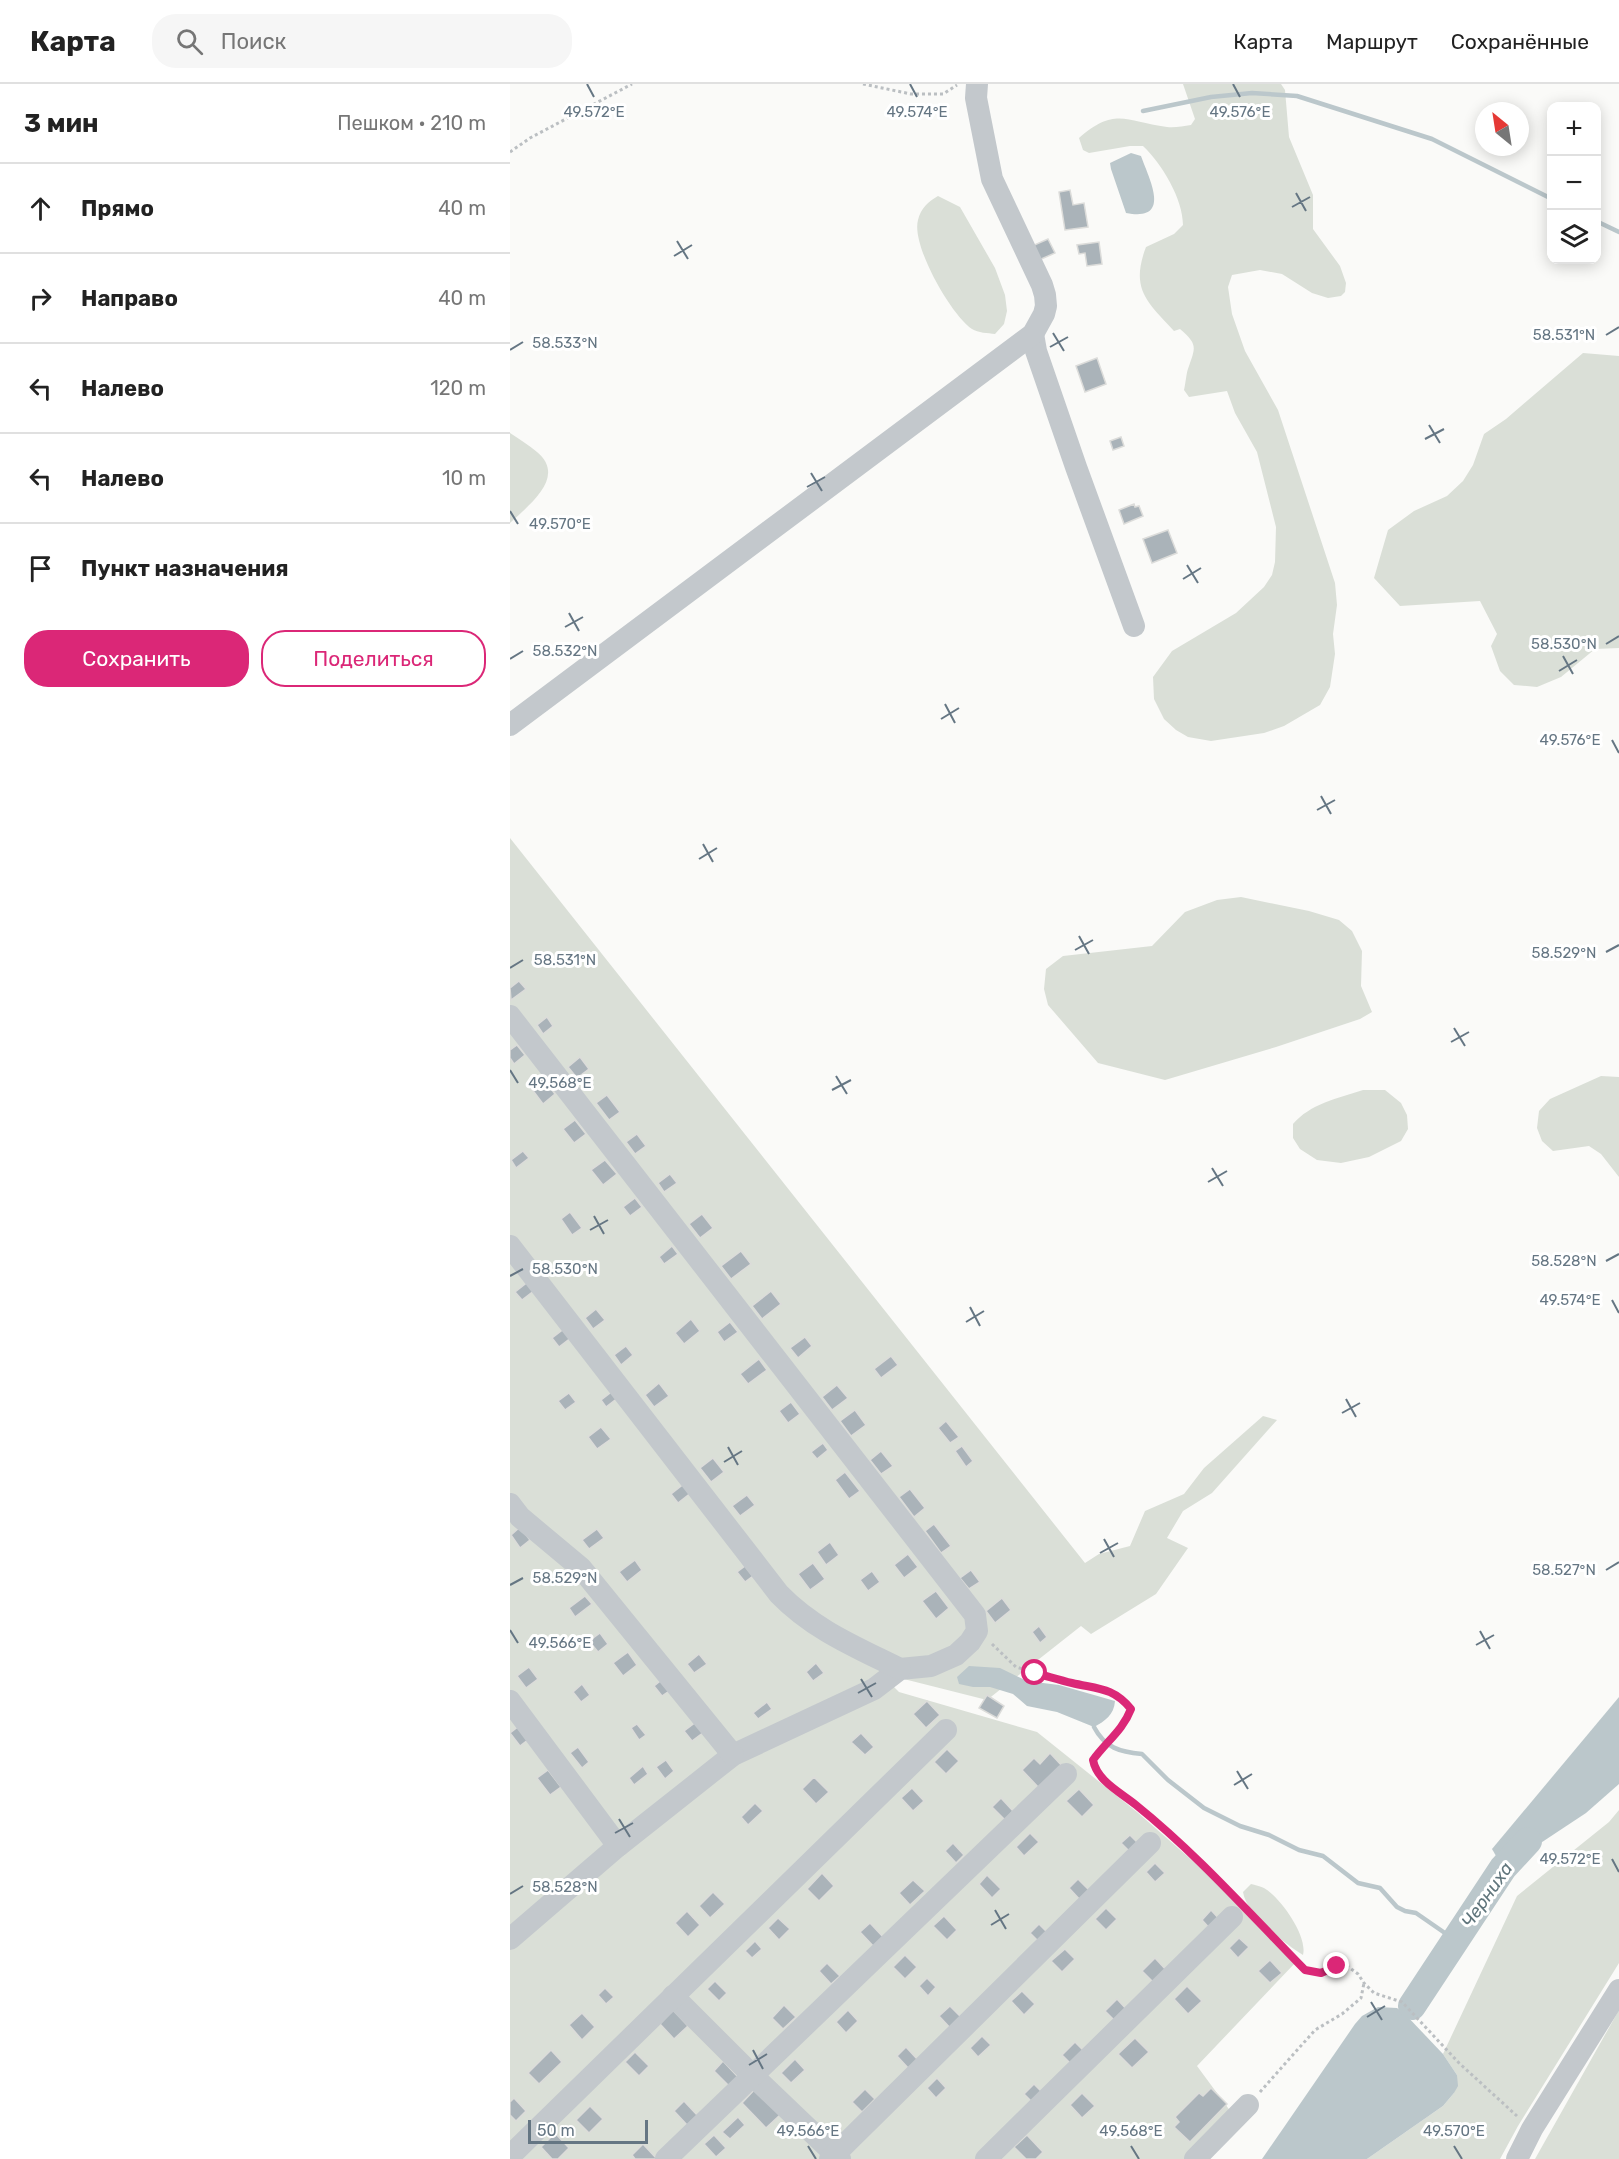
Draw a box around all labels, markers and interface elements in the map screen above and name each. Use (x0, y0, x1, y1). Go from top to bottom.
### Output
search box (152, 14, 572, 68)
text: Карта (30, 25, 116, 58)
icon: search (173, 25, 206, 58)
text: Поиск (221, 28, 286, 55)
text: Карта (1233, 29, 1293, 54)
text: Маршрут (1326, 29, 1418, 54)
text: Сохранённые (1451, 29, 1589, 54)
north arrow (1475, 102, 1529, 156)
map controls (1547, 102, 1601, 264)
button: + (1547, 102, 1601, 156)
text: 49.572°E (563, 103, 625, 121)
text: 49.574°E (886, 103, 948, 121)
text: 49.576°E (1210, 103, 1271, 121)
text: 3 мин (24, 108, 99, 139)
text: Пешком · 210 m (337, 111, 486, 135)
button: − (1547, 156, 1601, 210)
icon: ahead (24, 192, 57, 225)
text: Прямо (81, 195, 154, 222)
text: 40 m (438, 196, 486, 220)
button: layers (1547, 210, 1601, 264)
icon: right (24, 282, 57, 315)
text: Направо (81, 285, 178, 312)
text: 40 m (438, 286, 486, 310)
text: 58.531°N (1533, 326, 1595, 344)
text: 58.533°N (532, 334, 598, 352)
icon: left (24, 372, 57, 405)
text: Налево (81, 375, 164, 402)
text: 120 m (430, 376, 486, 400)
icon: left (24, 462, 57, 495)
text: Налево (81, 465, 164, 492)
text: 10 m (442, 466, 486, 490)
text: 49.570°E (529, 515, 591, 533)
icon: arrive (24, 552, 57, 585)
text: Пункт назначения (81, 555, 289, 582)
button: Сохранить (24, 630, 249, 687)
button: Поделиться (261, 630, 486, 687)
text: 58.530°N (1531, 635, 1597, 653)
text: 58.532°N (532, 642, 598, 660)
text: 49.576°E (1540, 731, 1601, 749)
text: 58.529°N (1532, 944, 1596, 962)
text: 58.531°N (534, 951, 596, 969)
text: 49.568°E (528, 1074, 592, 1092)
text: 58.528°N (1531, 1252, 1597, 1270)
text: 58.530°N (532, 1260, 598, 1278)
text: 49.574°E (1539, 1291, 1601, 1309)
text: 58.527°N (1532, 1561, 1596, 1579)
text: 58.529°N (533, 1569, 597, 1587)
text: 49.566°E (529, 1634, 591, 1652)
route start (1021, 1659, 1047, 1685)
text: 49.572°E (1539, 1850, 1601, 1868)
water label: Черниха (1457, 1858, 1518, 1932)
text: 58.528°N (532, 1878, 598, 1896)
route end (1323, 1952, 1349, 1978)
scale bar (528, 2117, 648, 2144)
text: 50 m (537, 2121, 575, 2140)
text: 49.566°E (777, 2122, 839, 2140)
text: 49.568°E (1099, 2122, 1163, 2140)
text: 49.570°E (1423, 2122, 1485, 2140)

